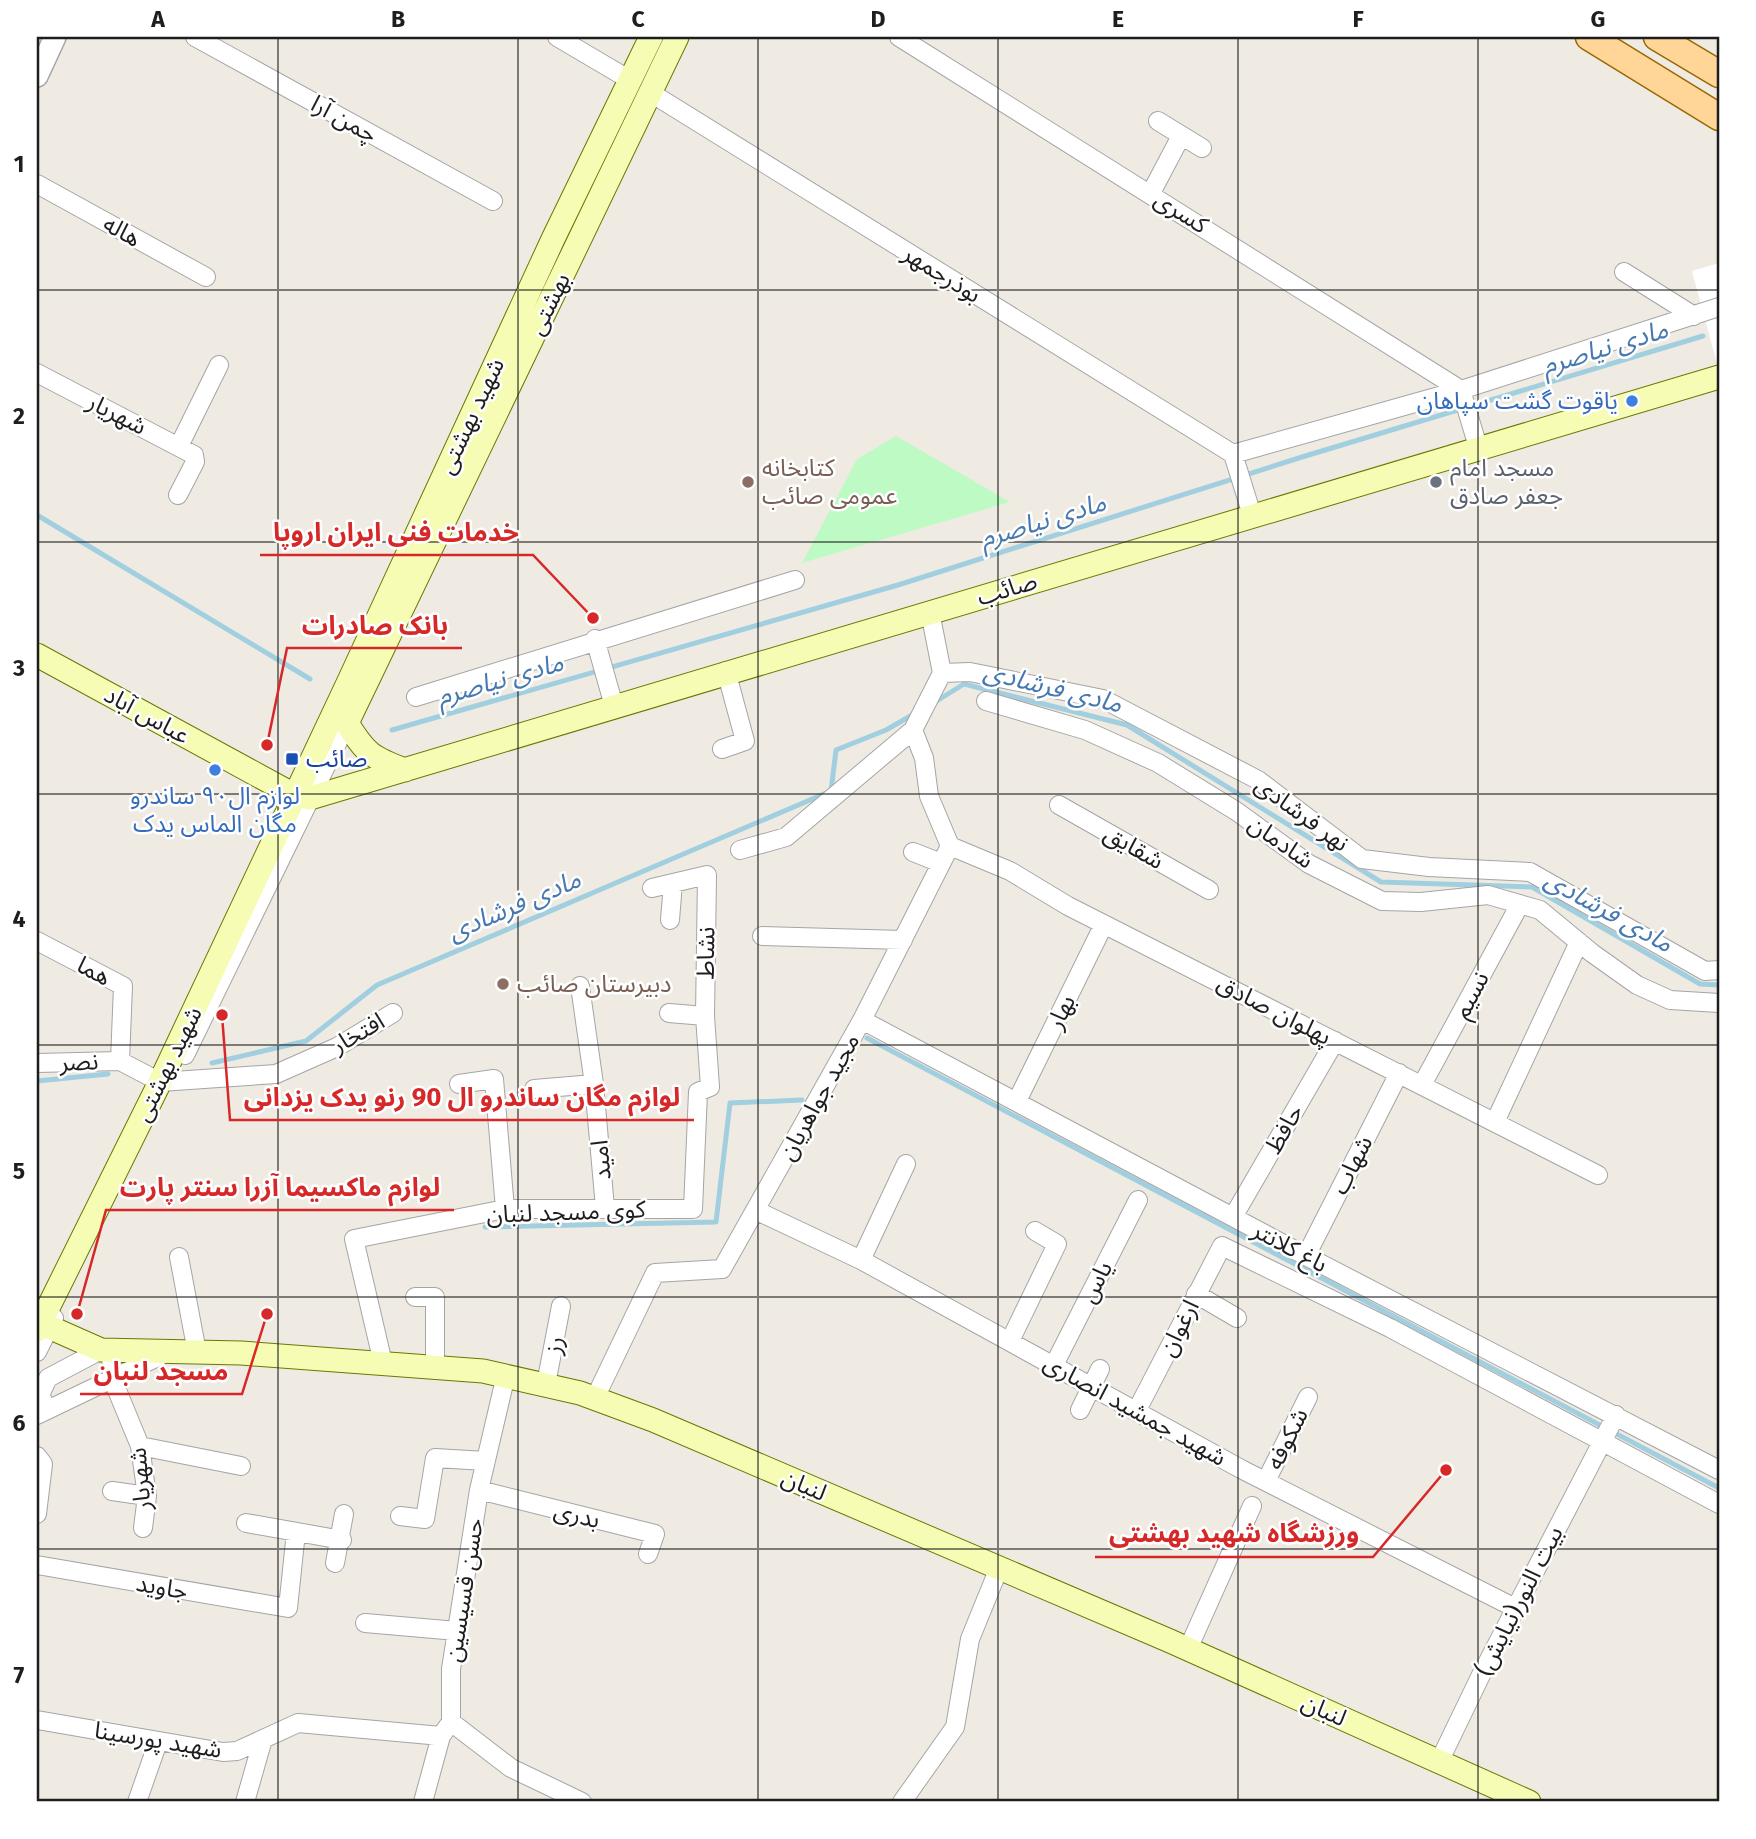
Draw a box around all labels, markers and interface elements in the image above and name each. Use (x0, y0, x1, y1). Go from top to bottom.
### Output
text: A (150, 5, 165, 33)
text: B (391, 5, 405, 33)
text: C (631, 5, 645, 33)
text: D (871, 5, 886, 33)
text: E (1112, 5, 1124, 33)
text: F (1352, 5, 1364, 33)
text: G (1591, 5, 1605, 33)
street label: چمن آرا (305, 89, 382, 150)
text: 1 (14, 150, 24, 178)
street label: کسری (1149, 185, 1214, 240)
street label: هاله (98, 209, 146, 253)
street label: بوذرجمهر (897, 239, 986, 309)
street label: بهشتی (522, 268, 576, 340)
water label: مادی نیاصرم (1538, 314, 1673, 385)
street label: شهید بهشتی (432, 354, 510, 478)
street label: شهریار (82, 387, 151, 441)
place label: یاقوت گشت سپاهان (1417, 387, 1618, 416)
marker: یاقوت گشت سپاهان (1624, 393, 1640, 409)
text: 2 (13, 402, 25, 430)
place label: کتابخانه عمومی صائب (762, 454, 897, 510)
place label: مسجد امام جعفر صادق (1450, 454, 1563, 510)
marker: کتابخانه عمومی صائب (740, 474, 756, 490)
marker: مسجد امام جعفر صادق (1428, 474, 1444, 490)
water label: مادی نیاصرم (976, 487, 1111, 558)
callout: خدمات فنی ایران اروپا (260, 508, 533, 555)
text: خدمات فنی ایران اروپا (273, 517, 519, 550)
street label: صائب (974, 567, 1040, 611)
callout: بانک صادرات (287, 601, 462, 648)
text: بانک صادرات (302, 610, 448, 641)
water label: مادی نیاصرم (433, 647, 568, 716)
text: 3 (12, 654, 25, 682)
water label: مادی فرشادی (981, 655, 1126, 720)
street label: عباس آباد (99, 680, 195, 750)
place label: صائب (306, 745, 367, 773)
marker: صائب (284, 751, 300, 767)
marker: لوازم ال۹۰ ساندرو مگان الماس یدک (207, 762, 223, 778)
street label: نهر فرشادی (1249, 770, 1355, 858)
place label: لوازم ال۹۰ ساندرو مگان الماس یدک (130, 782, 300, 838)
street label: شادمان (1243, 810, 1319, 874)
street label: شقایق (1099, 819, 1169, 876)
water label: مادی فرشادی (443, 863, 586, 947)
water label: مادی فرشادی (1539, 864, 1678, 959)
text: 4 (13, 905, 26, 933)
street label: نشاط (692, 926, 720, 980)
street label: هما (72, 951, 116, 991)
street label: نسیم (1447, 967, 1498, 1025)
street label: پهلوان صادق (1211, 969, 1336, 1052)
place label: دبیرستان صائب (517, 970, 672, 998)
marker: دبیرستان صائب (495, 976, 511, 992)
street label: بهار (1040, 990, 1081, 1035)
street label: شهید بهشتی (128, 1002, 208, 1126)
street label: افتخار (326, 1007, 389, 1060)
street label: مجید جواهریان (773, 1029, 865, 1165)
street label: نصر (58, 1047, 99, 1077)
callout: لوازم مگان ساندرو ال 90 رنو یدک یزدانی (230, 1073, 694, 1120)
text: لوازم مگان ساندرو ال 90 رنو یدک یزدانی (244, 1082, 680, 1117)
street label: حافظ (1259, 1100, 1309, 1158)
street label: شهاب (1325, 1131, 1379, 1199)
street label: امید (585, 1139, 617, 1181)
text: 5 (13, 1157, 25, 1185)
callout: لوازم ماکسیما آزرا سنتر پارت (106, 1163, 454, 1210)
text: لوازم ماکسیما آزرا سنتر پارت (120, 1172, 440, 1207)
street label: کوی مسجد لنبان (486, 1195, 647, 1229)
street label: باغ کلانتر (1245, 1215, 1332, 1281)
street label: یاس (1074, 1256, 1118, 1308)
street label: ارغوان (1153, 1295, 1205, 1361)
street label: رز (538, 1334, 569, 1357)
callout: مسجد لنبان (80, 1347, 242, 1394)
street label: شهید جمشید انصاری (1039, 1348, 1231, 1472)
text: مسجد لنبان (94, 1356, 228, 1387)
street label: شکوفه (1260, 1404, 1314, 1474)
text: 6 (13, 1409, 26, 1437)
street label: شهریار (123, 1447, 157, 1512)
street label: لنبان (777, 1463, 831, 1507)
street label: بدری (551, 1496, 603, 1534)
callout: ورزشگاه شهید بهشتی (1095, 1510, 1373, 1557)
street label: حسن قسیسین (439, 1516, 489, 1664)
text: ورزشگاه شهید بهشتی (1109, 1518, 1359, 1549)
street label: بیت النور(نیایش) (1469, 1522, 1569, 1680)
street label: جاوید (134, 1569, 190, 1605)
text: 7 (14, 1661, 25, 1689)
street label: لنبان (1297, 1688, 1351, 1732)
street label: شهید پورسینا (92, 1716, 224, 1765)

